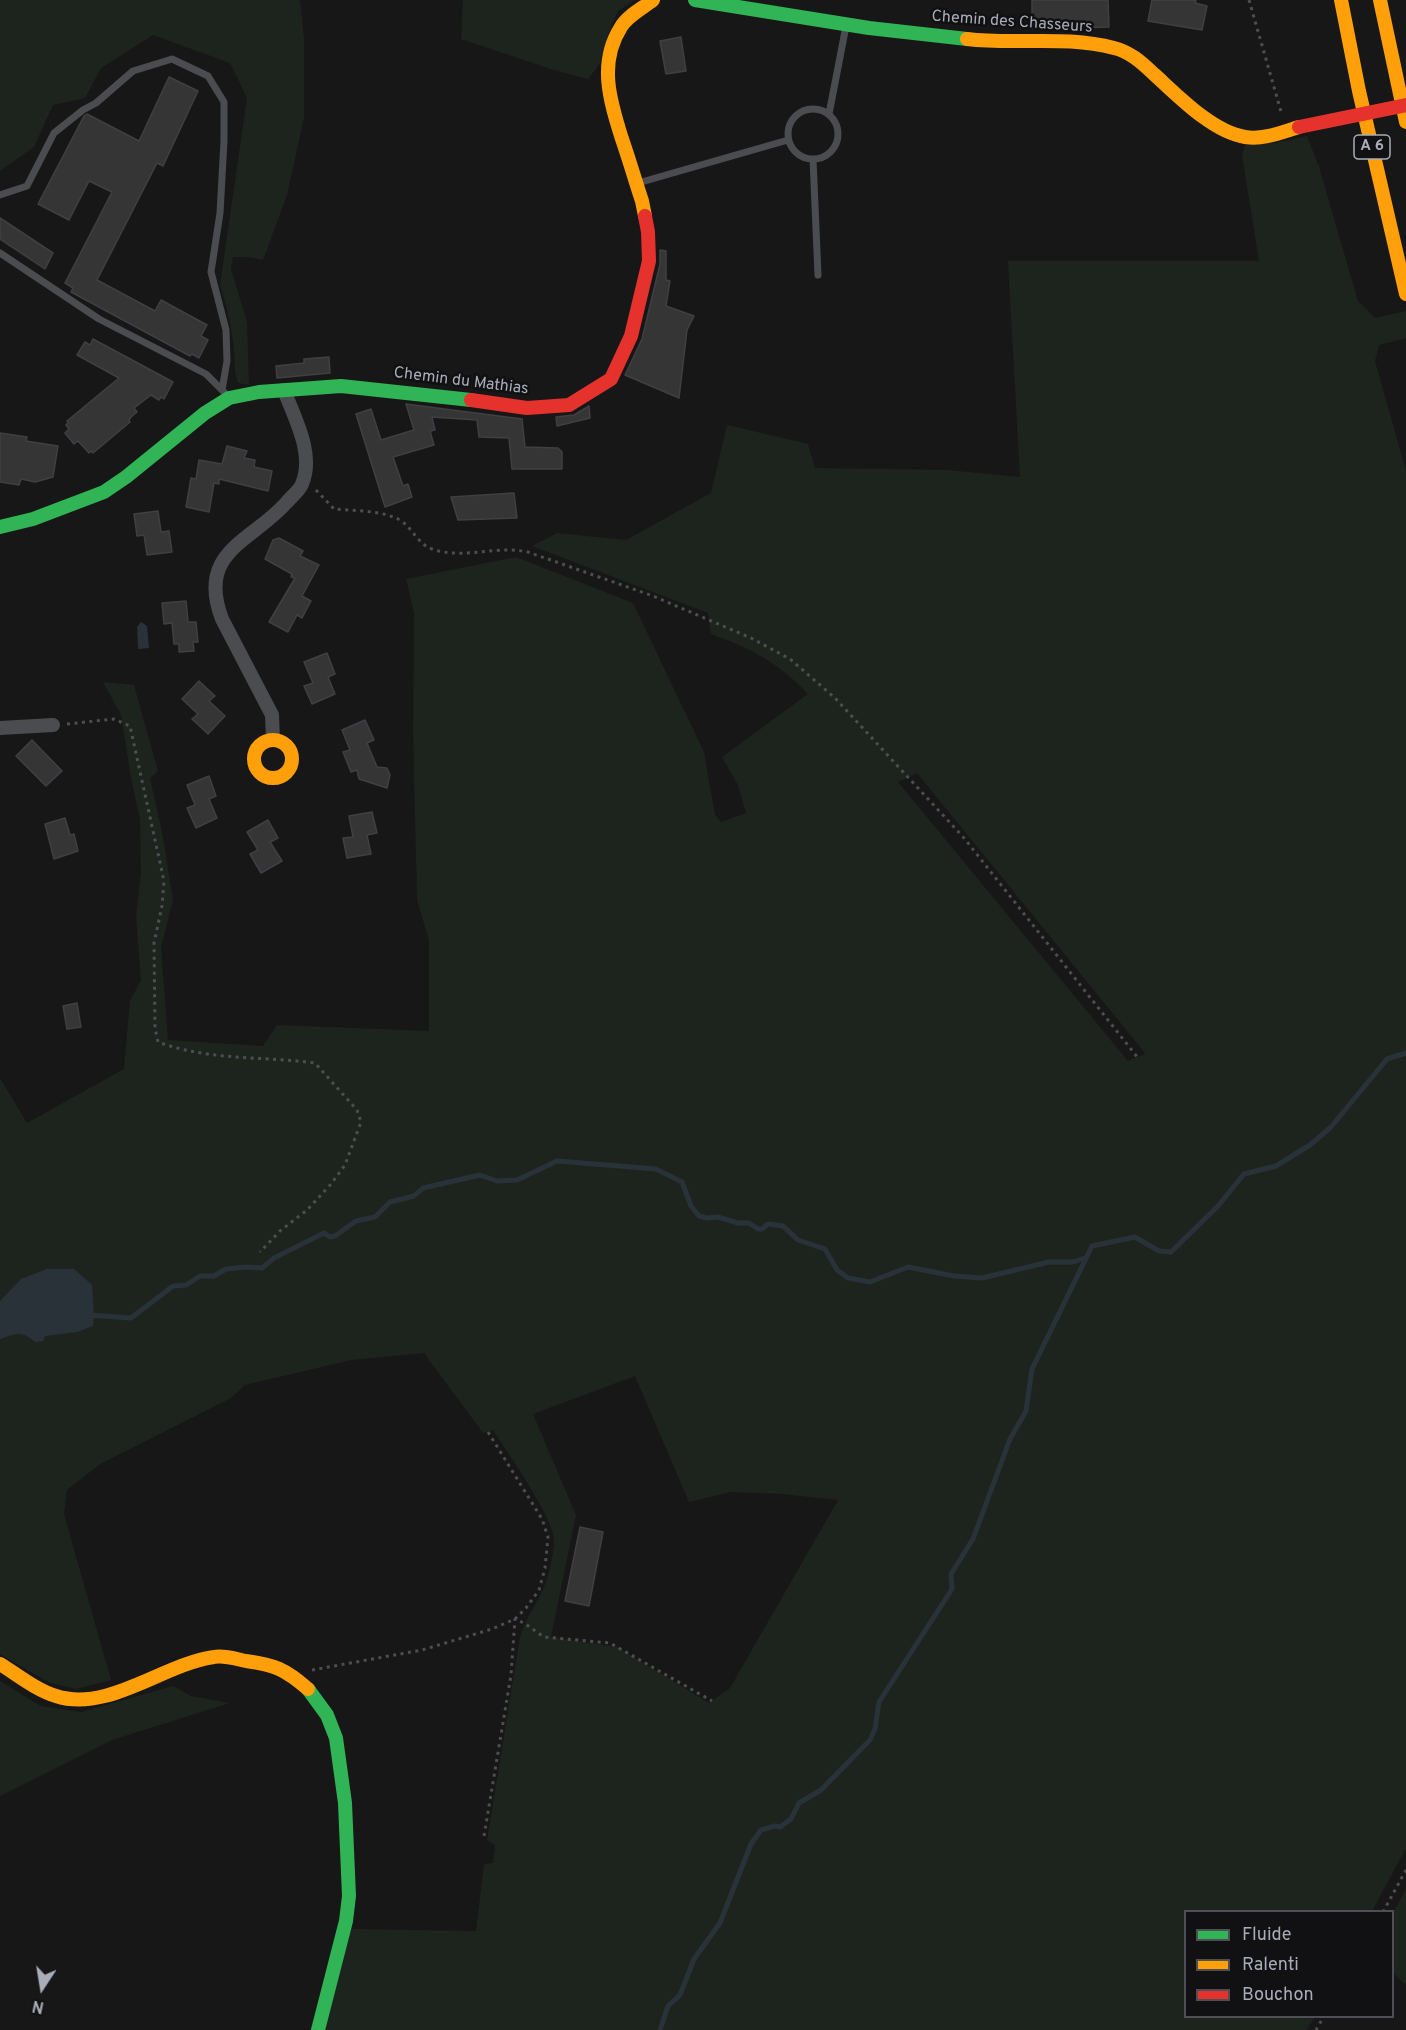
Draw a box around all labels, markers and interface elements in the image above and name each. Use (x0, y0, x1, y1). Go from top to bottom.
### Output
street label: Chemin des Chasseurs (931, 8, 1093, 38)
road number: A 6 (1354, 135, 1390, 159)
street label: Chemin du Mathias (392, 364, 530, 400)
legend (1184, 1910, 1394, 2018)
text: Fluide (1242, 1924, 1291, 1947)
text: Ralenti (1242, 1954, 1299, 1977)
north arrow (12, 1958, 72, 2018)
text: Bouchon (1242, 1984, 1314, 2007)
text: N (31, 1995, 46, 2017)

